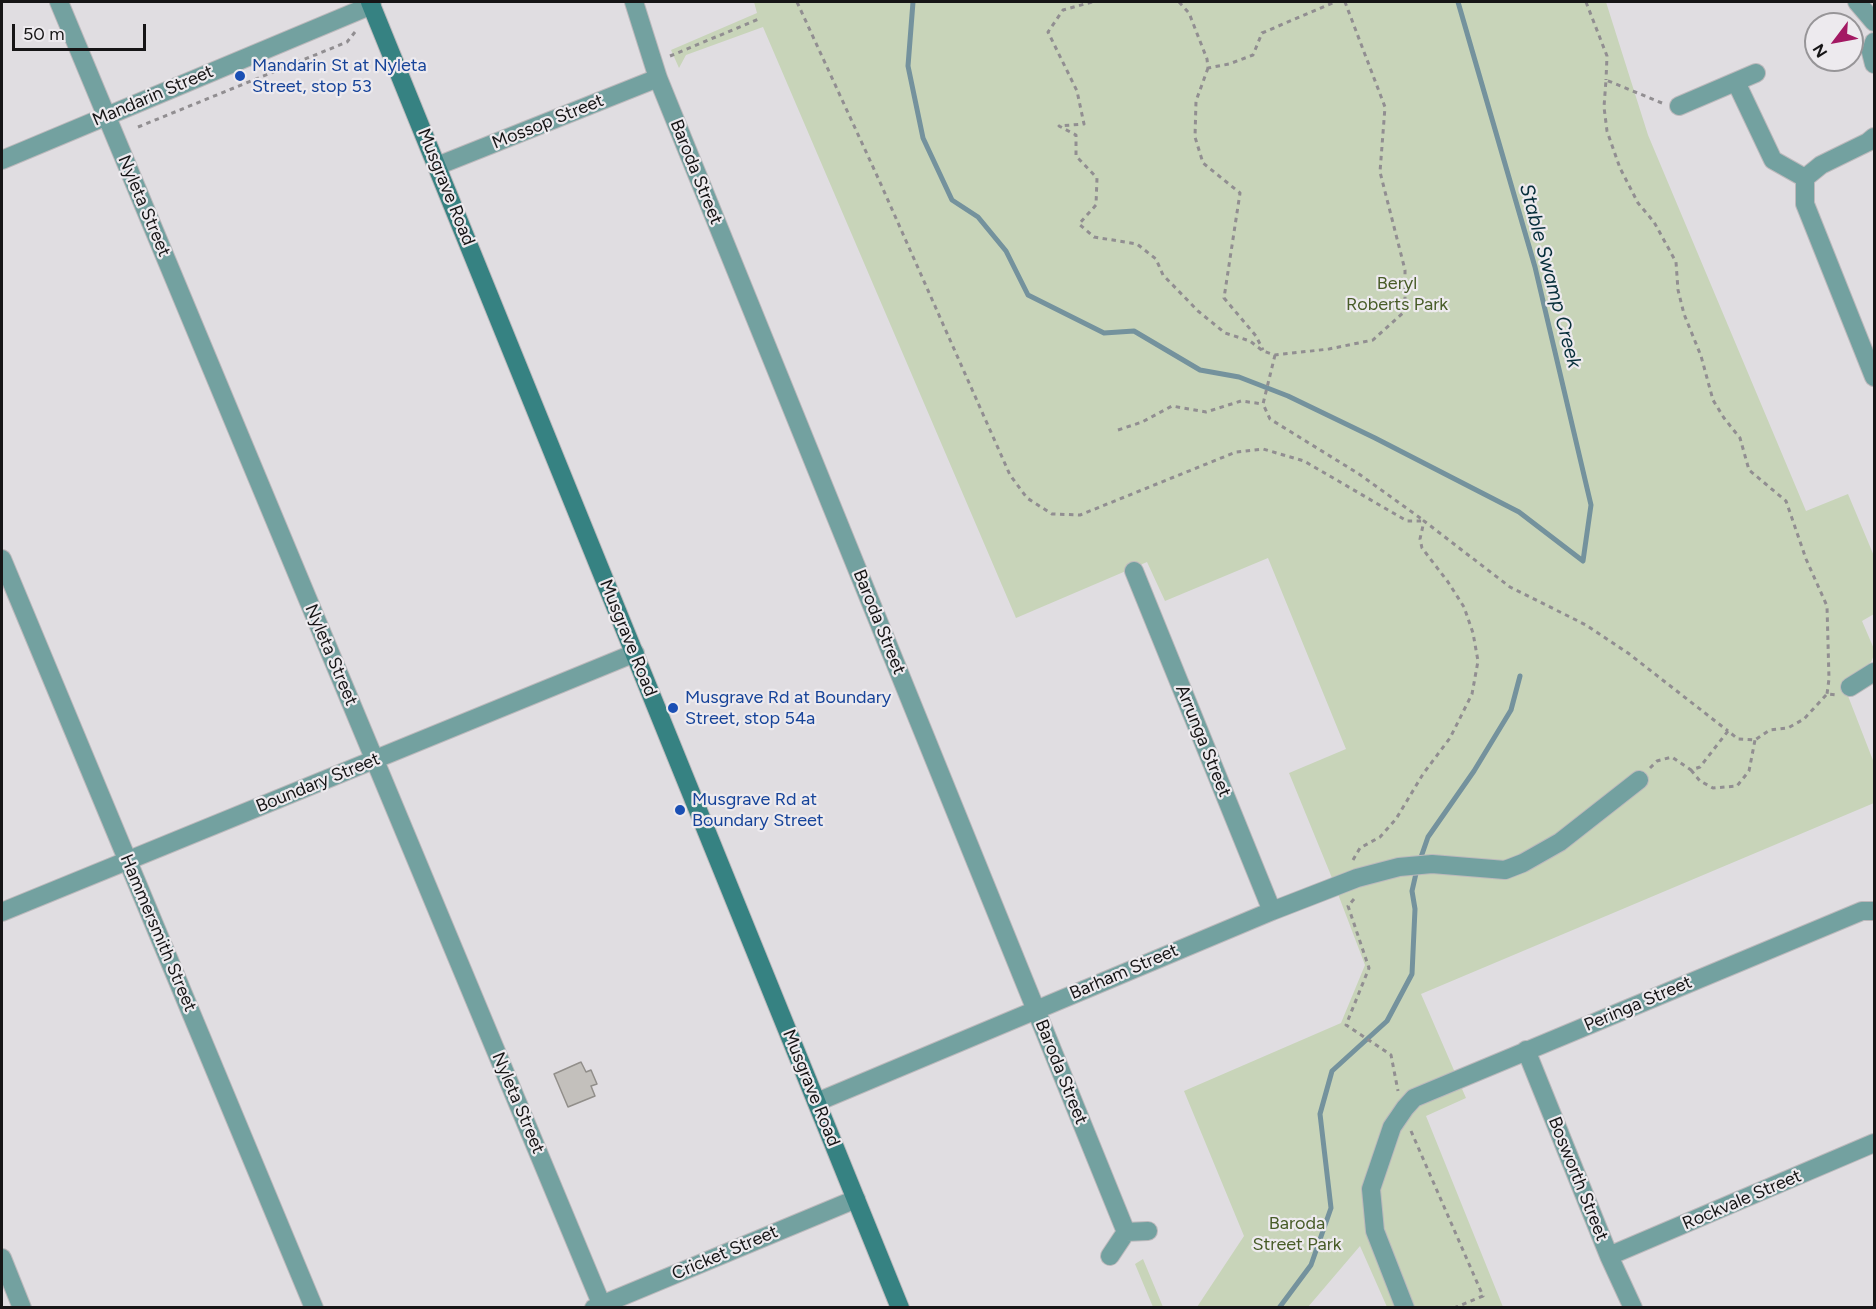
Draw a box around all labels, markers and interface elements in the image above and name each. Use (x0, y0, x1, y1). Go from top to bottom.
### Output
scale bar (15, 12, 148, 50)
north arrow (1804, 12, 1864, 72)
text: 50 m (23, 23, 65, 45)
text: N (1809, 40, 1831, 61)
place label: Mandarin St at Nyleta Street, stop 53 (252, 55, 427, 98)
street label: Mandarin Street (89, 61, 217, 131)
marker: Mandarin St at Nyleta Street, stop 53 (233, 69, 247, 83)
street label: Mossop Street (489, 90, 607, 154)
street label: Baroda Street (665, 116, 727, 228)
street label: Musgrave Road (413, 125, 479, 249)
street label: Nyleta Street (113, 152, 175, 260)
water label: Stable Swamp Creek (1514, 181, 1586, 371)
park label: Beryl Roberts Park (1346, 273, 1448, 316)
street label: Baroda Street (848, 566, 910, 678)
street label: Musgrave Road (595, 576, 661, 700)
street label: Nyleta Street (300, 601, 362, 709)
street label: Arrunga Street (1171, 682, 1235, 800)
place label: Musgrave Rd at Boundary Street, stop 54a (685, 687, 891, 730)
marker: Musgrave Rd at Boundary Street, stop 54a (666, 701, 680, 715)
street label: Boundary Street (253, 748, 383, 818)
place label: Musgrave Rd at Boundary Street (692, 789, 824, 832)
marker: Musgrave Rd at Boundary Street (673, 803, 687, 817)
street label: Hammersmith Street (115, 851, 201, 1015)
street label: Barham Street (1067, 939, 1181, 1005)
street label: Peringa Street (1581, 972, 1695, 1036)
street label: Baroda Street (1030, 1016, 1092, 1128)
street label: Musgrave Road (778, 1026, 844, 1150)
street label: Nyleta Street (487, 1049, 549, 1157)
street label: Bosworth Street (1543, 1114, 1613, 1244)
street label: Rockvale Street (1679, 1165, 1805, 1235)
park label: Baroda Street Park (1252, 1213, 1342, 1256)
street label: Cricket Street (669, 1221, 781, 1285)

